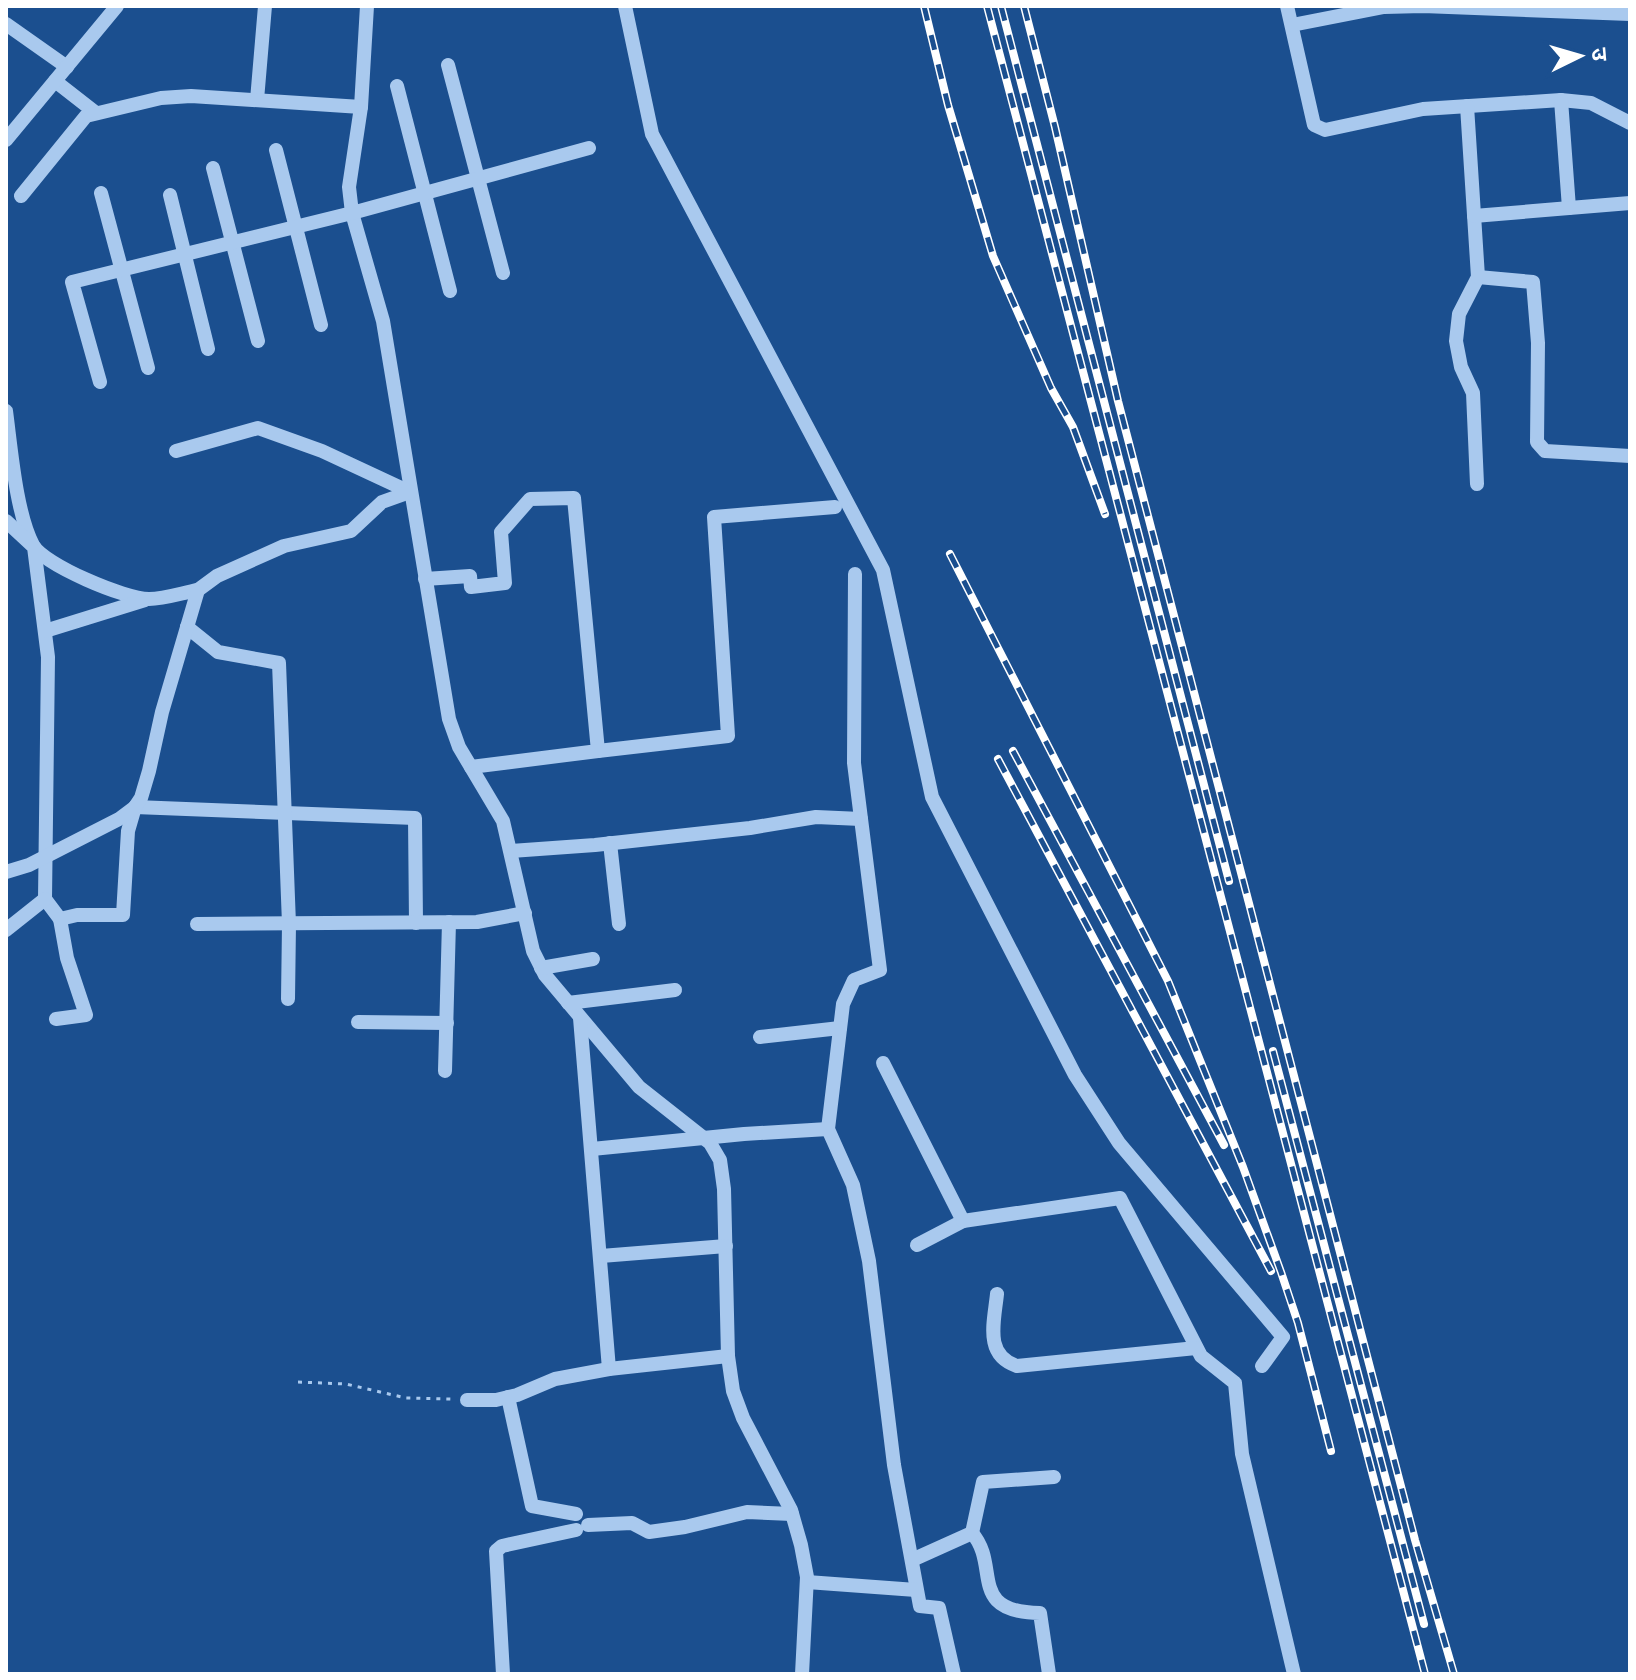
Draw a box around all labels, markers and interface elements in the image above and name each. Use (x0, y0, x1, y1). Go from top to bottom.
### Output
north arrow (1540, 16, 1620, 96)
text: उ (1583, 47, 1612, 63)

